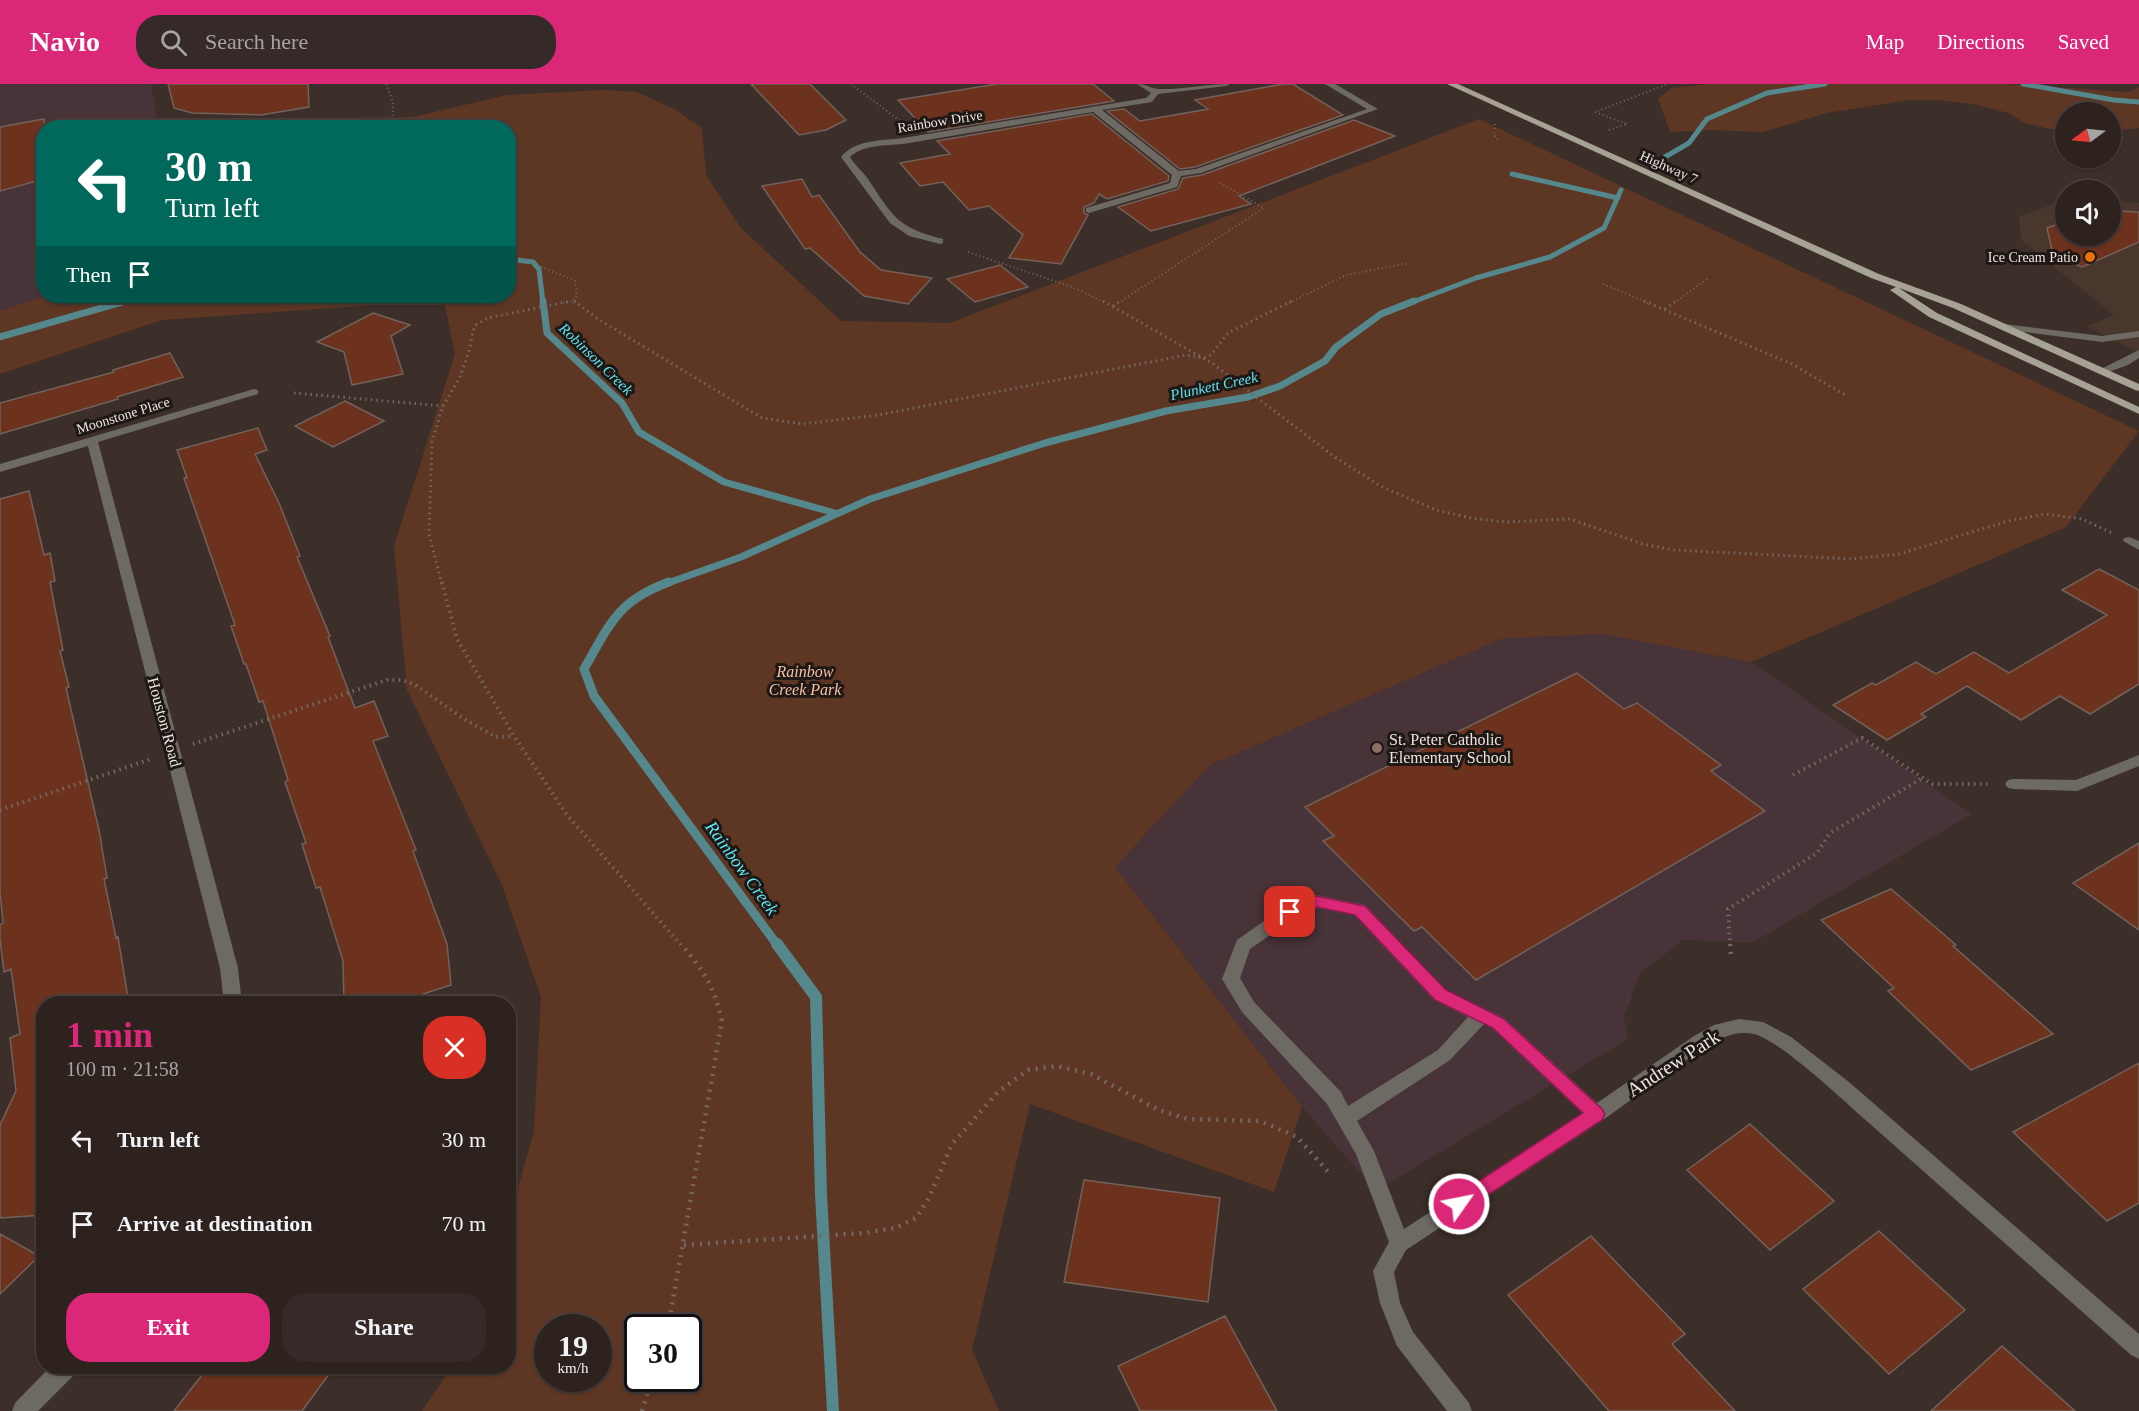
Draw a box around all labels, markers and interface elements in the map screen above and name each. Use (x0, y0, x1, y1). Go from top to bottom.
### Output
search box (136, 15, 556, 69)
text: Navio (30, 26, 100, 57)
icon: search (157, 26, 190, 59)
text: Search here (205, 29, 308, 54)
text: Map (1866, 30, 1904, 54)
text: Directions (1937, 30, 2025, 54)
text: Saved (2058, 30, 2109, 54)
north arrow (2055, 102, 2121, 168)
map controls (2055, 102, 2121, 246)
street label: Rainbow Drive (896, 107, 984, 136)
icon: left (66, 144, 144, 222)
text: 30 m (165, 144, 253, 190)
street label: Highway 7 (1638, 148, 1700, 187)
button: sound (2055, 180, 2121, 246)
text: Turn left (165, 193, 259, 223)
place label: Ice Cream Patio (1988, 250, 2078, 265)
marker: Ice Cream Patio (2083, 250, 2097, 264)
icon: arrive (123, 258, 156, 291)
text: Then (66, 262, 111, 287)
water label: Robinson Creek (555, 319, 636, 398)
water label: Plunkett Creek (1168, 369, 1260, 403)
street label: Moonstone Place (75, 394, 172, 437)
park label: Rainbow Creek Park (769, 663, 842, 698)
street label: Houston Road (144, 675, 185, 769)
place label: St. Peter Catholic Elementary School (1389, 731, 1512, 767)
marker: St. Peter Catholic Elementary School (1370, 741, 1384, 755)
water label: Rainbow Creek (701, 816, 783, 920)
pin (1264, 886, 1315, 937)
icon: arrive (1273, 895, 1306, 928)
text: 1 min (66, 1015, 153, 1055)
button: close (423, 1016, 486, 1079)
street label: Andrew Park (1623, 1025, 1723, 1101)
text: 100 m · 21:58 (66, 1058, 179, 1080)
icon: left (66, 1124, 99, 1157)
text: Turn left (117, 1127, 200, 1152)
text: 30 m (441, 1127, 486, 1152)
position arrow (1427, 1172, 1491, 1236)
icon: arrive (66, 1208, 99, 1241)
text: Arrive at destination (117, 1211, 313, 1236)
text: 70 m (441, 1211, 486, 1236)
button: Exit (66, 1293, 270, 1362)
button: Share (282, 1293, 486, 1362)
speed limit sign: 30 (624, 1314, 702, 1392)
text: 19 (558, 1329, 588, 1362)
text: km/h (558, 1360, 588, 1376)

